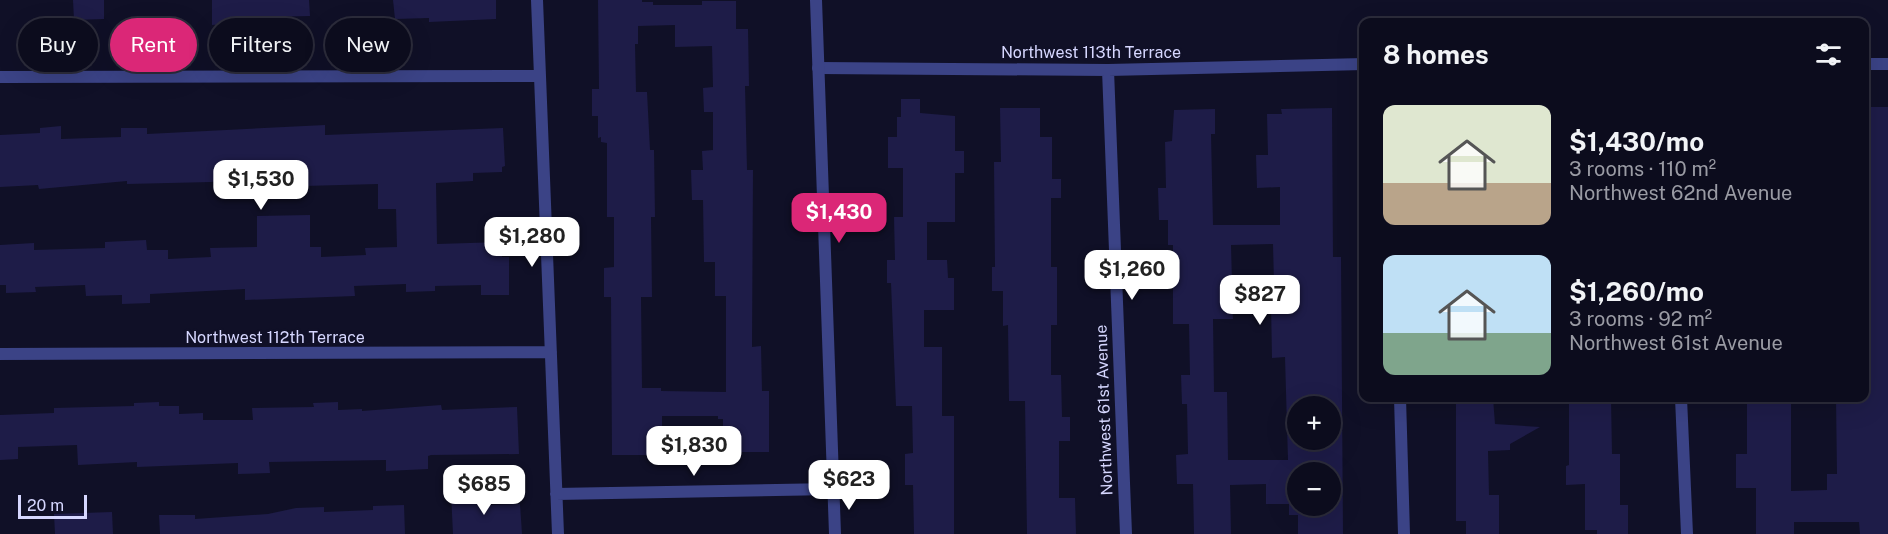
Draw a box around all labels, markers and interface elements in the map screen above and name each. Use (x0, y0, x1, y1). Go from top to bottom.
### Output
chip: Buy (18, 18, 98, 72)
chip: Rent (110, 18, 197, 72)
chip: Filters (209, 18, 313, 72)
chip: New (325, 18, 411, 72)
icon: filters (1812, 38, 1845, 71)
text: 8 homes (1383, 39, 1489, 70)
street label: Northwest 113th Terrace (1001, 43, 1181, 62)
text: $1,430/mo (1569, 126, 1704, 157)
icon: home (1431, 129, 1503, 201)
text: 3 rooms · 110 m² (1569, 157, 1716, 181)
pin: $1,530 (212, 160, 310, 211)
text: $1,530 (227, 167, 295, 191)
text: Northwest 62nd Avenue (1569, 181, 1792, 205)
pin: $1,430 (790, 193, 888, 244)
text: $1,430 (806, 200, 872, 224)
pin: $1,280 (483, 217, 581, 268)
text: $1,280 (498, 224, 566, 248)
pin: $1,260 (1083, 250, 1181, 301)
text: $1,260 (1099, 257, 1165, 281)
pin: $827 (1224, 275, 1296, 326)
text: $1,260/mo (1569, 276, 1704, 307)
icon: home (1431, 279, 1503, 351)
text: $827 (1234, 282, 1286, 306)
text: 3 rooms · 92 m² (1569, 307, 1712, 331)
street label: Northwest 61st Avenue (1092, 324, 1116, 496)
street label: Northwest 112th Terrace (185, 328, 365, 347)
text: Northwest 61st Avenue (1569, 331, 1783, 355)
map controls (1287, 396, 1341, 516)
button: + (1287, 396, 1341, 450)
pin: $1,830 (645, 426, 743, 477)
text: $1,830 (660, 433, 728, 457)
pin: $623 (813, 460, 885, 511)
button: − (1287, 462, 1341, 516)
pin: $685 (448, 465, 520, 516)
text: $623 (823, 467, 875, 491)
text: $685 (457, 472, 511, 496)
scale bar (18, 492, 87, 520)
text: 20 m (27, 496, 64, 515)

